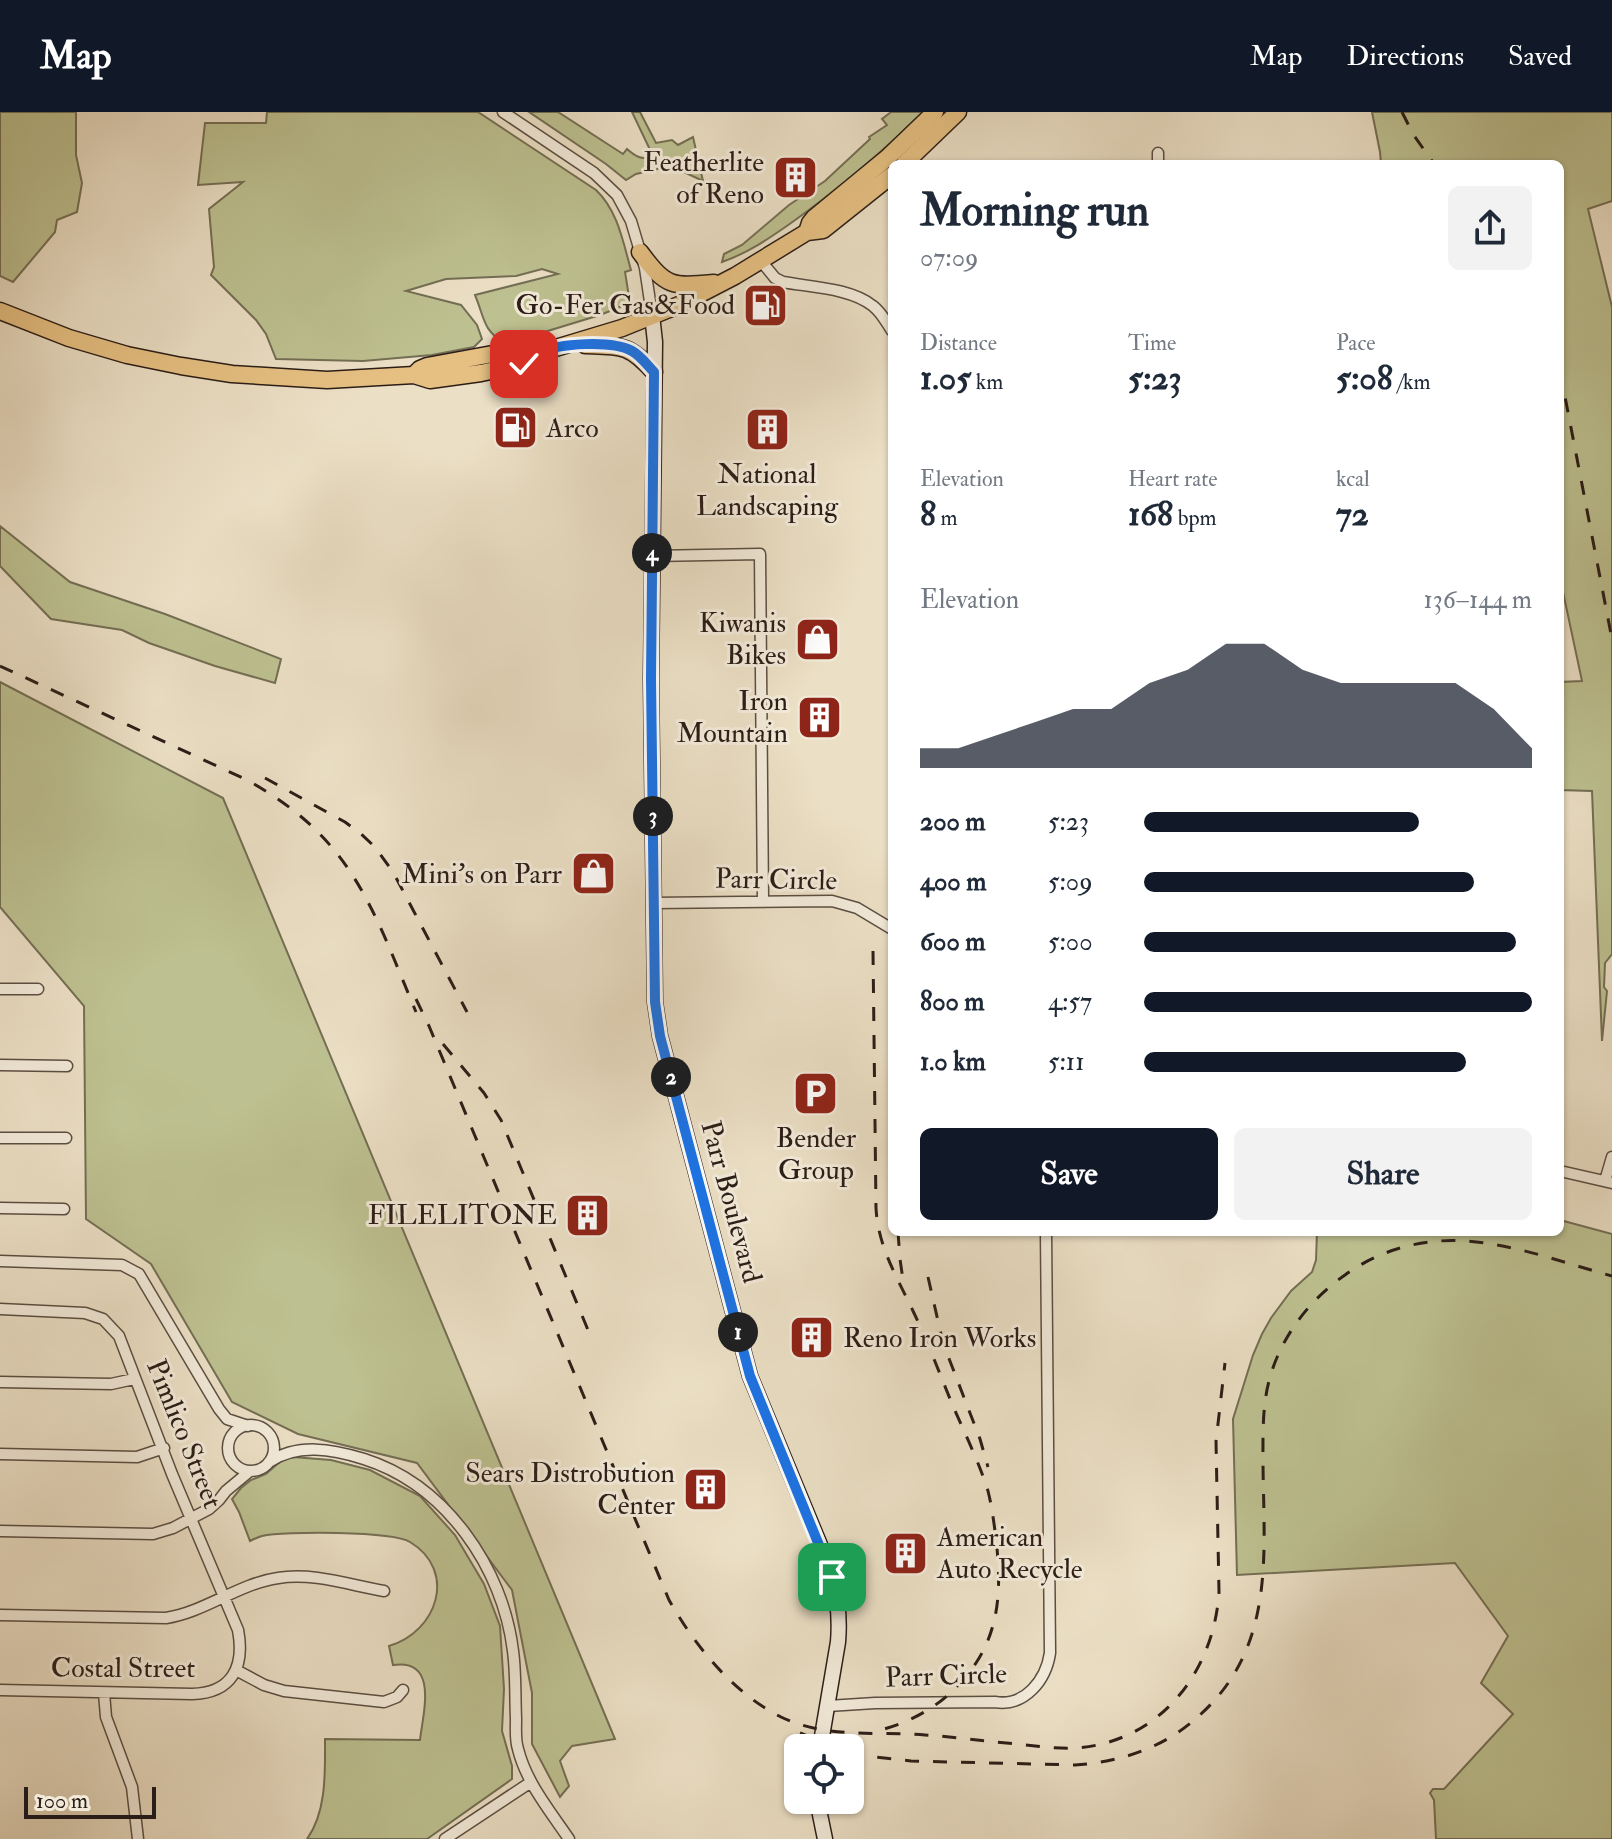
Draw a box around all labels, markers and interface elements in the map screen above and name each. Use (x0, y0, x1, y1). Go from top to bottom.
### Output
text: Map (40, 32, 111, 80)
text: Map (1250, 39, 1303, 74)
text: Directions (1347, 39, 1464, 74)
text: Saved (1508, 39, 1572, 74)
place label: Featherlite of Reno (643, 145, 764, 212)
building icon: Featherlite of Reno (771, 154, 819, 202)
text: Morning run (920, 184, 1149, 239)
button: share (1448, 186, 1532, 270)
text: 07:09 (920, 242, 978, 274)
fuel station icon: Go-Fer Gas&Food (742, 281, 790, 329)
place label: Go-Fer Gas&Food (516, 288, 735, 323)
text: Distance (920, 329, 997, 357)
text: Time (1128, 329, 1176, 357)
text: Pace (1336, 329, 1375, 357)
pin (490, 330, 558, 398)
icon: check (502, 342, 546, 386)
text: 1.05 (920, 357, 971, 400)
text: 5:23 (1128, 357, 1182, 400)
text: 5:08 (1336, 357, 1393, 400)
text: km (971, 368, 1003, 396)
text: /km (1393, 368, 1431, 396)
fuel station icon: Arco (491, 404, 539, 452)
building icon: National Landscaping (743, 406, 791, 454)
place label: Arco (545, 411, 599, 446)
place label: National Landscaping (696, 457, 839, 524)
text: Elevation (920, 465, 1004, 493)
text: Heart rate (1128, 465, 1218, 493)
text: kcal (1336, 465, 1370, 493)
text: 8 (920, 493, 936, 536)
text: 168 (1128, 493, 1173, 536)
text: 72 (1336, 493, 1369, 536)
text: m (936, 504, 958, 532)
text: bpm (1173, 504, 1217, 532)
pin: 4 (632, 533, 672, 573)
text: 4 (646, 539, 658, 567)
text: Elevation (920, 584, 1019, 616)
text: 136–144 m (1424, 584, 1532, 616)
place label: Kiwanis Bikes (699, 606, 786, 673)
shop icon: Kiwanis Bikes (793, 615, 841, 663)
place label: Iron Mountain (677, 684, 788, 751)
building icon: Iron Mountain (795, 693, 843, 741)
pin: 3 (633, 796, 673, 836)
text: 3 (649, 802, 657, 830)
text: 200 m (920, 806, 985, 838)
text: 5:23 (1048, 806, 1089, 838)
shop icon: Mini's on Parr (569, 850, 617, 898)
place label: Mini's on Parr (402, 857, 563, 892)
street label: Parr Circle (715, 861, 838, 899)
text: 400 m (920, 866, 986, 898)
text: 5:09 (1048, 866, 1093, 898)
text: 600 m (920, 926, 985, 958)
text: 5:00 (1048, 926, 1093, 958)
text: 800 m (920, 986, 985, 1018)
text: 4:57 (1048, 986, 1092, 1018)
text: 1.0 km (920, 1046, 986, 1078)
text: 5:11 (1048, 1046, 1084, 1078)
pin: 2 (651, 1057, 691, 1097)
text: 2 (665, 1063, 677, 1091)
parking icon: Bender Group (792, 1069, 840, 1117)
street label: Parr Boulevard (693, 1117, 770, 1287)
place label: Bender Group (776, 1121, 857, 1188)
button: Save (920, 1128, 1218, 1220)
button: Share (1234, 1128, 1532, 1220)
building icon: FILELITONE (564, 1191, 612, 1239)
place label: FILELITONE (368, 1198, 557, 1233)
pin: 1 (718, 1312, 758, 1352)
building icon: Reno Iron Works (788, 1314, 836, 1362)
text: 1 (734, 1318, 742, 1346)
place label: Reno Iron Works (843, 1321, 1036, 1356)
street label: Pimlico Street (138, 1354, 230, 1514)
place label: Sears Distrobution Center (465, 1456, 676, 1523)
building icon: Sears Distrobution Center (682, 1465, 730, 1513)
place label: American Auto Recycle (936, 1520, 1083, 1587)
building icon: American Auto Recycle (882, 1529, 930, 1577)
pin (798, 1543, 866, 1611)
icon: arrive (810, 1555, 854, 1599)
street label: Costal Street (51, 1651, 195, 1686)
street label: Parr Circle (884, 1656, 1008, 1696)
map controls (784, 1734, 864, 1814)
button: locate (784, 1734, 864, 1814)
scale bar (24, 1783, 156, 1819)
text: 100 m (36, 1787, 88, 1815)

